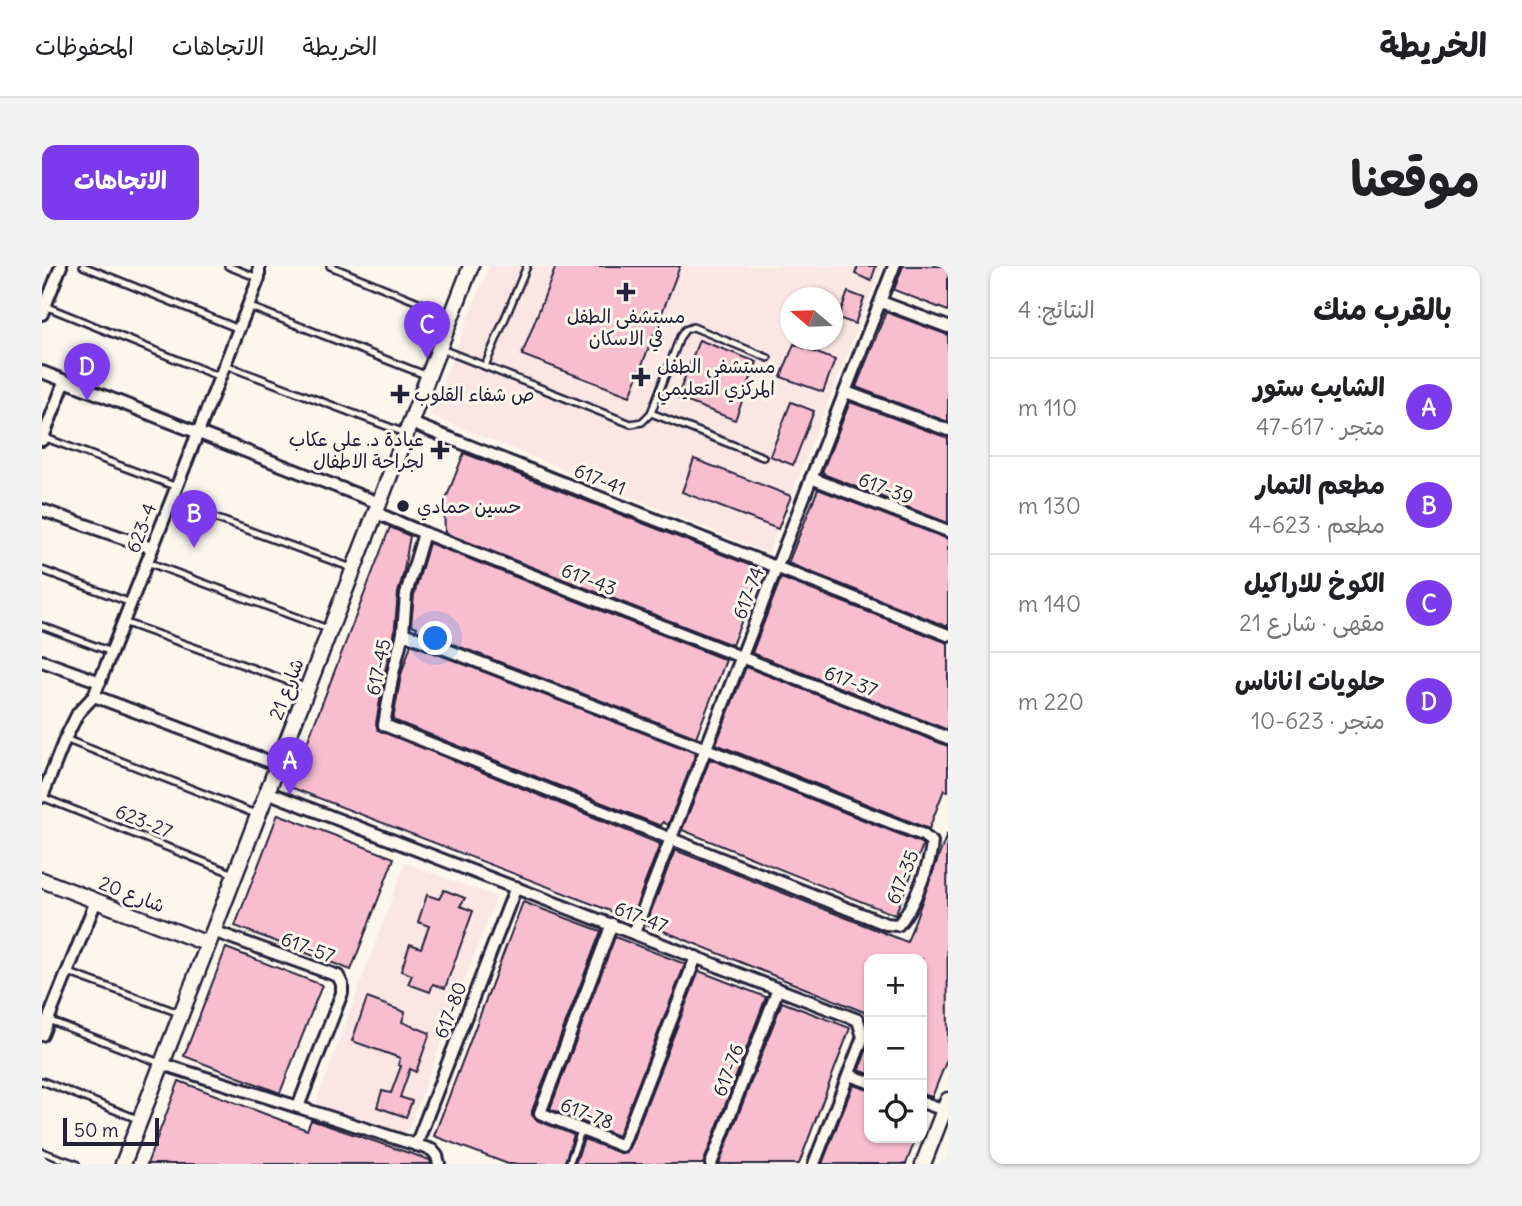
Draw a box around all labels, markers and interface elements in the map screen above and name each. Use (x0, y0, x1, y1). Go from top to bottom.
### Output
text: الخريطة (1380, 24, 1487, 66)
text: المحفوظات (35, 31, 134, 61)
text: الاتجاهات (172, 31, 265, 61)
text: الخريطة (303, 31, 377, 61)
button: الاتجاهات (42, 145, 199, 220)
text: موقعنا (1350, 148, 1480, 209)
marker: مستشفى الطفل في الاسكان (616, 282, 636, 302)
north arrow (780, 287, 843, 350)
text: بالقرب منك (1313, 290, 1452, 328)
text: النتائج: 4 (1018, 295, 1095, 324)
pin: C (404, 301, 450, 359)
place label: مستشفى الطفل في الاسكان (567, 304, 685, 352)
pin: D (64, 343, 110, 401)
place label: مستشفى الطفل المركزي التعليمي (657, 354, 776, 405)
marker: مستشفى الطفل المركزي التعليمي (631, 367, 651, 387)
text: الشايب ستور (1254, 370, 1385, 403)
place label: ص شفاء القلوب (414, 382, 535, 406)
marker: ص شفاء القلوب (392, 386, 408, 402)
text: 110 m (1018, 393, 1077, 422)
text: A (1422, 393, 1436, 422)
text: متجر · 617-47 (1256, 412, 1385, 441)
place label: عيادة د. علي عكاب لجراحة الاطفال (289, 427, 424, 473)
marker: عيادة د. علي عكاب لجراحة الاطفال (430, 440, 450, 460)
street label: 617-41 (571, 458, 629, 500)
street label: 617-39 (855, 467, 917, 509)
text: مطعم التمار (1256, 468, 1385, 501)
pin: B (171, 490, 217, 548)
text: 130 m (1018, 491, 1081, 520)
text: B (1421, 491, 1437, 520)
place label: حسين حمادي (417, 494, 521, 521)
marker: حسين حمادي (395, 498, 411, 514)
street label: 623-4 (121, 500, 161, 556)
text: مطعم · 623-4 (1249, 510, 1385, 539)
street label: 617-43 (558, 558, 620, 600)
street label: 617-74 (727, 563, 769, 623)
text: الكوخ للاراكيل (1244, 566, 1385, 599)
text: 140 m (1018, 589, 1081, 618)
text: C (1421, 589, 1437, 618)
text: مقهى · شارع 21 (1239, 608, 1385, 637)
your location (418, 621, 452, 655)
street label: 617-45 (360, 637, 396, 697)
street label: شارع 21 (263, 655, 310, 724)
street label: 617-37 (821, 660, 881, 702)
text: حلويات اناناس (1235, 664, 1385, 697)
text: 220 m (1018, 687, 1084, 716)
text: D (1421, 687, 1437, 716)
text: متجر · 623-10 (1251, 706, 1385, 735)
pin: A (267, 737, 313, 795)
street label: 623-27 (112, 799, 176, 843)
street label: 617-35 (880, 846, 924, 908)
street label: شارع 20 (95, 871, 168, 919)
street label: 617-47 (611, 896, 671, 938)
street label: 617-57 (278, 926, 338, 968)
map controls (864, 954, 927, 1143)
button: + (864, 954, 927, 1017)
street label: 617-80 (428, 978, 472, 1042)
button: − (864, 1017, 927, 1080)
street label: 617-76 (707, 1040, 749, 1100)
button: locate (864, 1080, 927, 1143)
street label: 617-78 (557, 1092, 617, 1134)
scale bar (63, 1115, 159, 1147)
text: 50 m (74, 1118, 119, 1142)

